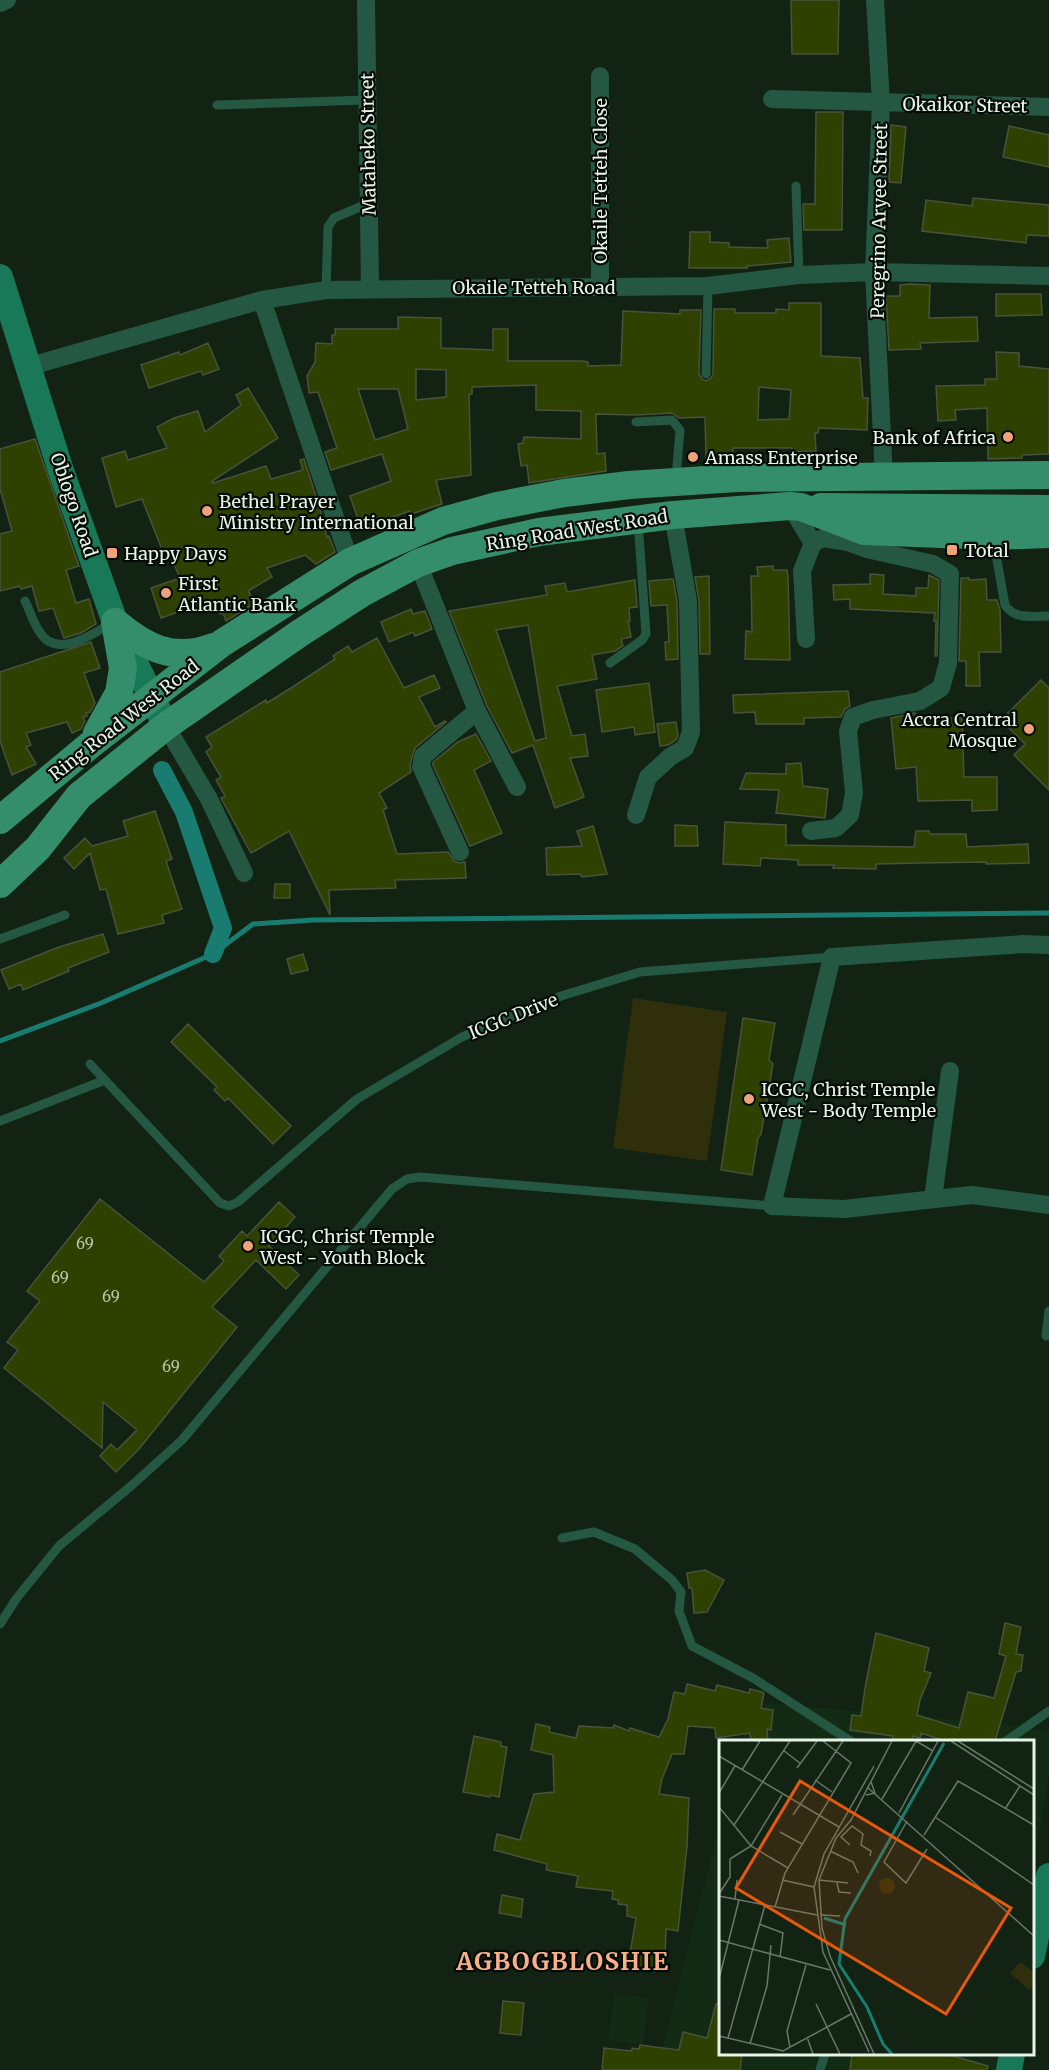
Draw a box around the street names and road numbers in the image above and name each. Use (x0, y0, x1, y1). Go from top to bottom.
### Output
street label: Mataheko Street (355, 73, 381, 215)
street label: Okaikor Street (902, 92, 1028, 118)
street label: Okaile Tetteh Close (589, 98, 612, 264)
street label: Peregrino Aryee Street (866, 123, 892, 319)
street label: Okaile Tetteh Road (452, 276, 616, 299)
street label: Oblogo Road (45, 450, 103, 560)
street label: Ring Road West Road (484, 504, 670, 556)
street label: Ring Road West Road (45, 654, 204, 786)
street label: ICGC Drive (465, 988, 561, 1044)

